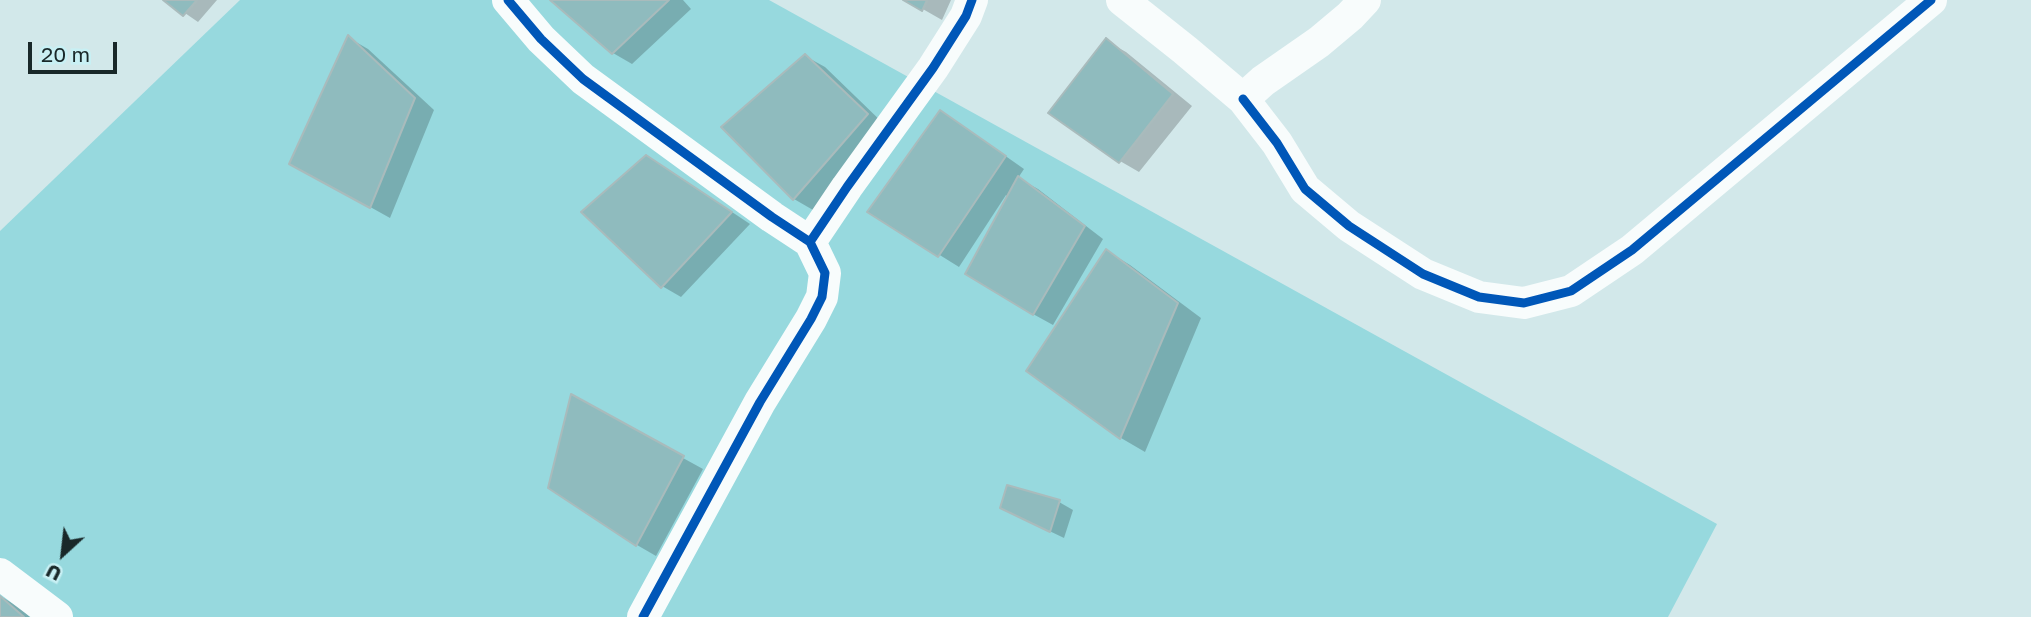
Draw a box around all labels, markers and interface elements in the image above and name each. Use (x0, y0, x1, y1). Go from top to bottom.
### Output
scale bar (32, 28, 121, 72)
text: 20 m (41, 41, 90, 67)
north arrow (28, 519, 98, 589)
text: U (42, 560, 65, 587)

